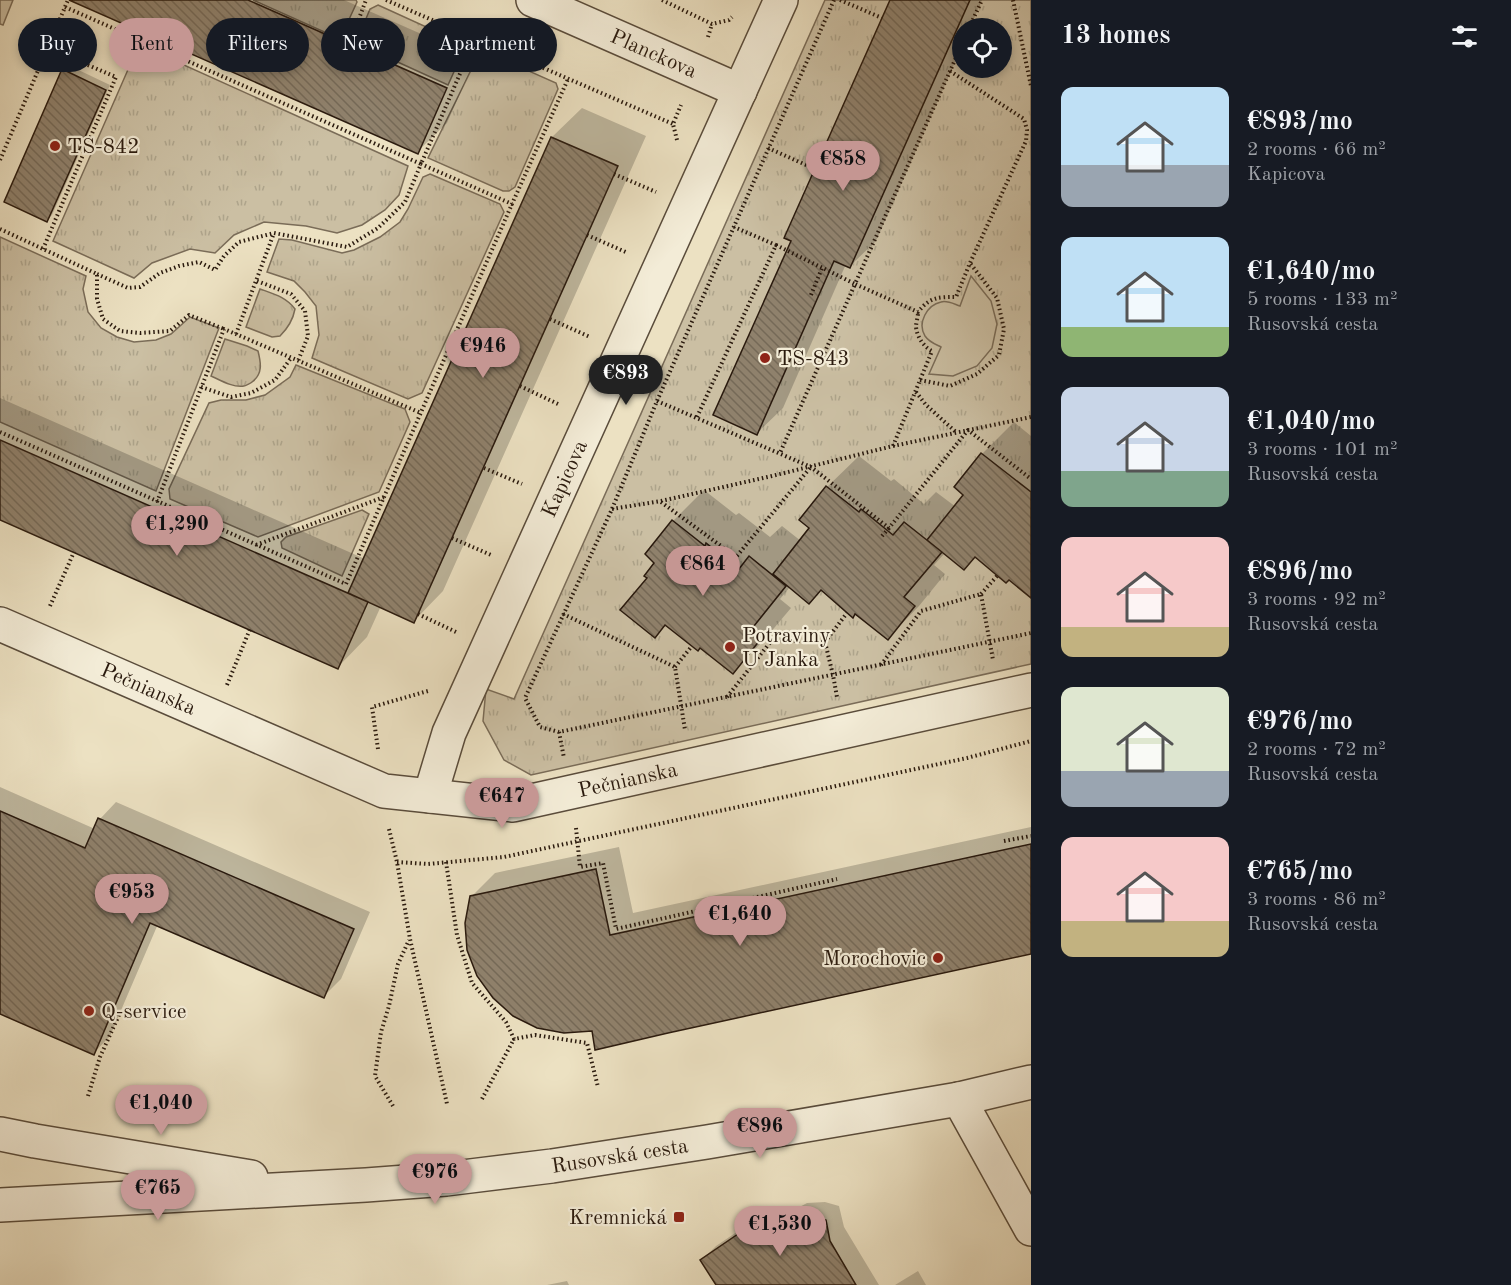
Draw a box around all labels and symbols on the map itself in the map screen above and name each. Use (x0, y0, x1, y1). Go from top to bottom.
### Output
street label: Planckova (607, 26, 700, 83)
place label: TS-842 (67, 137, 139, 158)
marker: TS-842 (48, 139, 62, 153)
pin: €858 (807, 141, 879, 192)
pin: €946 (447, 328, 519, 379)
place label: TS-843 (777, 349, 849, 370)
marker: TS-843 (758, 351, 772, 365)
pin: €893 (590, 355, 662, 406)
street label: Kapicova (539, 437, 592, 521)
pin: €1,290 (128, 506, 226, 557)
pin: €864 (667, 546, 739, 597)
place label: Potraviny U Janka (742, 626, 831, 671)
marker: Potraviny U Janka (723, 640, 737, 654)
street label: Pečnianska (97, 660, 199, 720)
street label: Pečnianska (576, 760, 680, 802)
pin: €647 (466, 778, 538, 829)
pin: €953 (96, 874, 168, 925)
pin: €1,640 (691, 896, 789, 947)
place label: Morochovic (823, 949, 926, 970)
marker: Morochovic (931, 951, 945, 965)
place label: Q-service (101, 1002, 186, 1023)
marker: Q-service (82, 1004, 96, 1018)
pin: €1,040 (112, 1085, 210, 1136)
pin: €896 (724, 1108, 796, 1159)
street label: Rusovská cesta (550, 1136, 690, 1178)
pin: €976 (399, 1154, 471, 1205)
pin: €765 (122, 1170, 194, 1221)
pin: €1,530 (731, 1206, 829, 1257)
place label: Kremnická (569, 1208, 667, 1229)
marker: Kremnická (672, 1210, 686, 1224)

